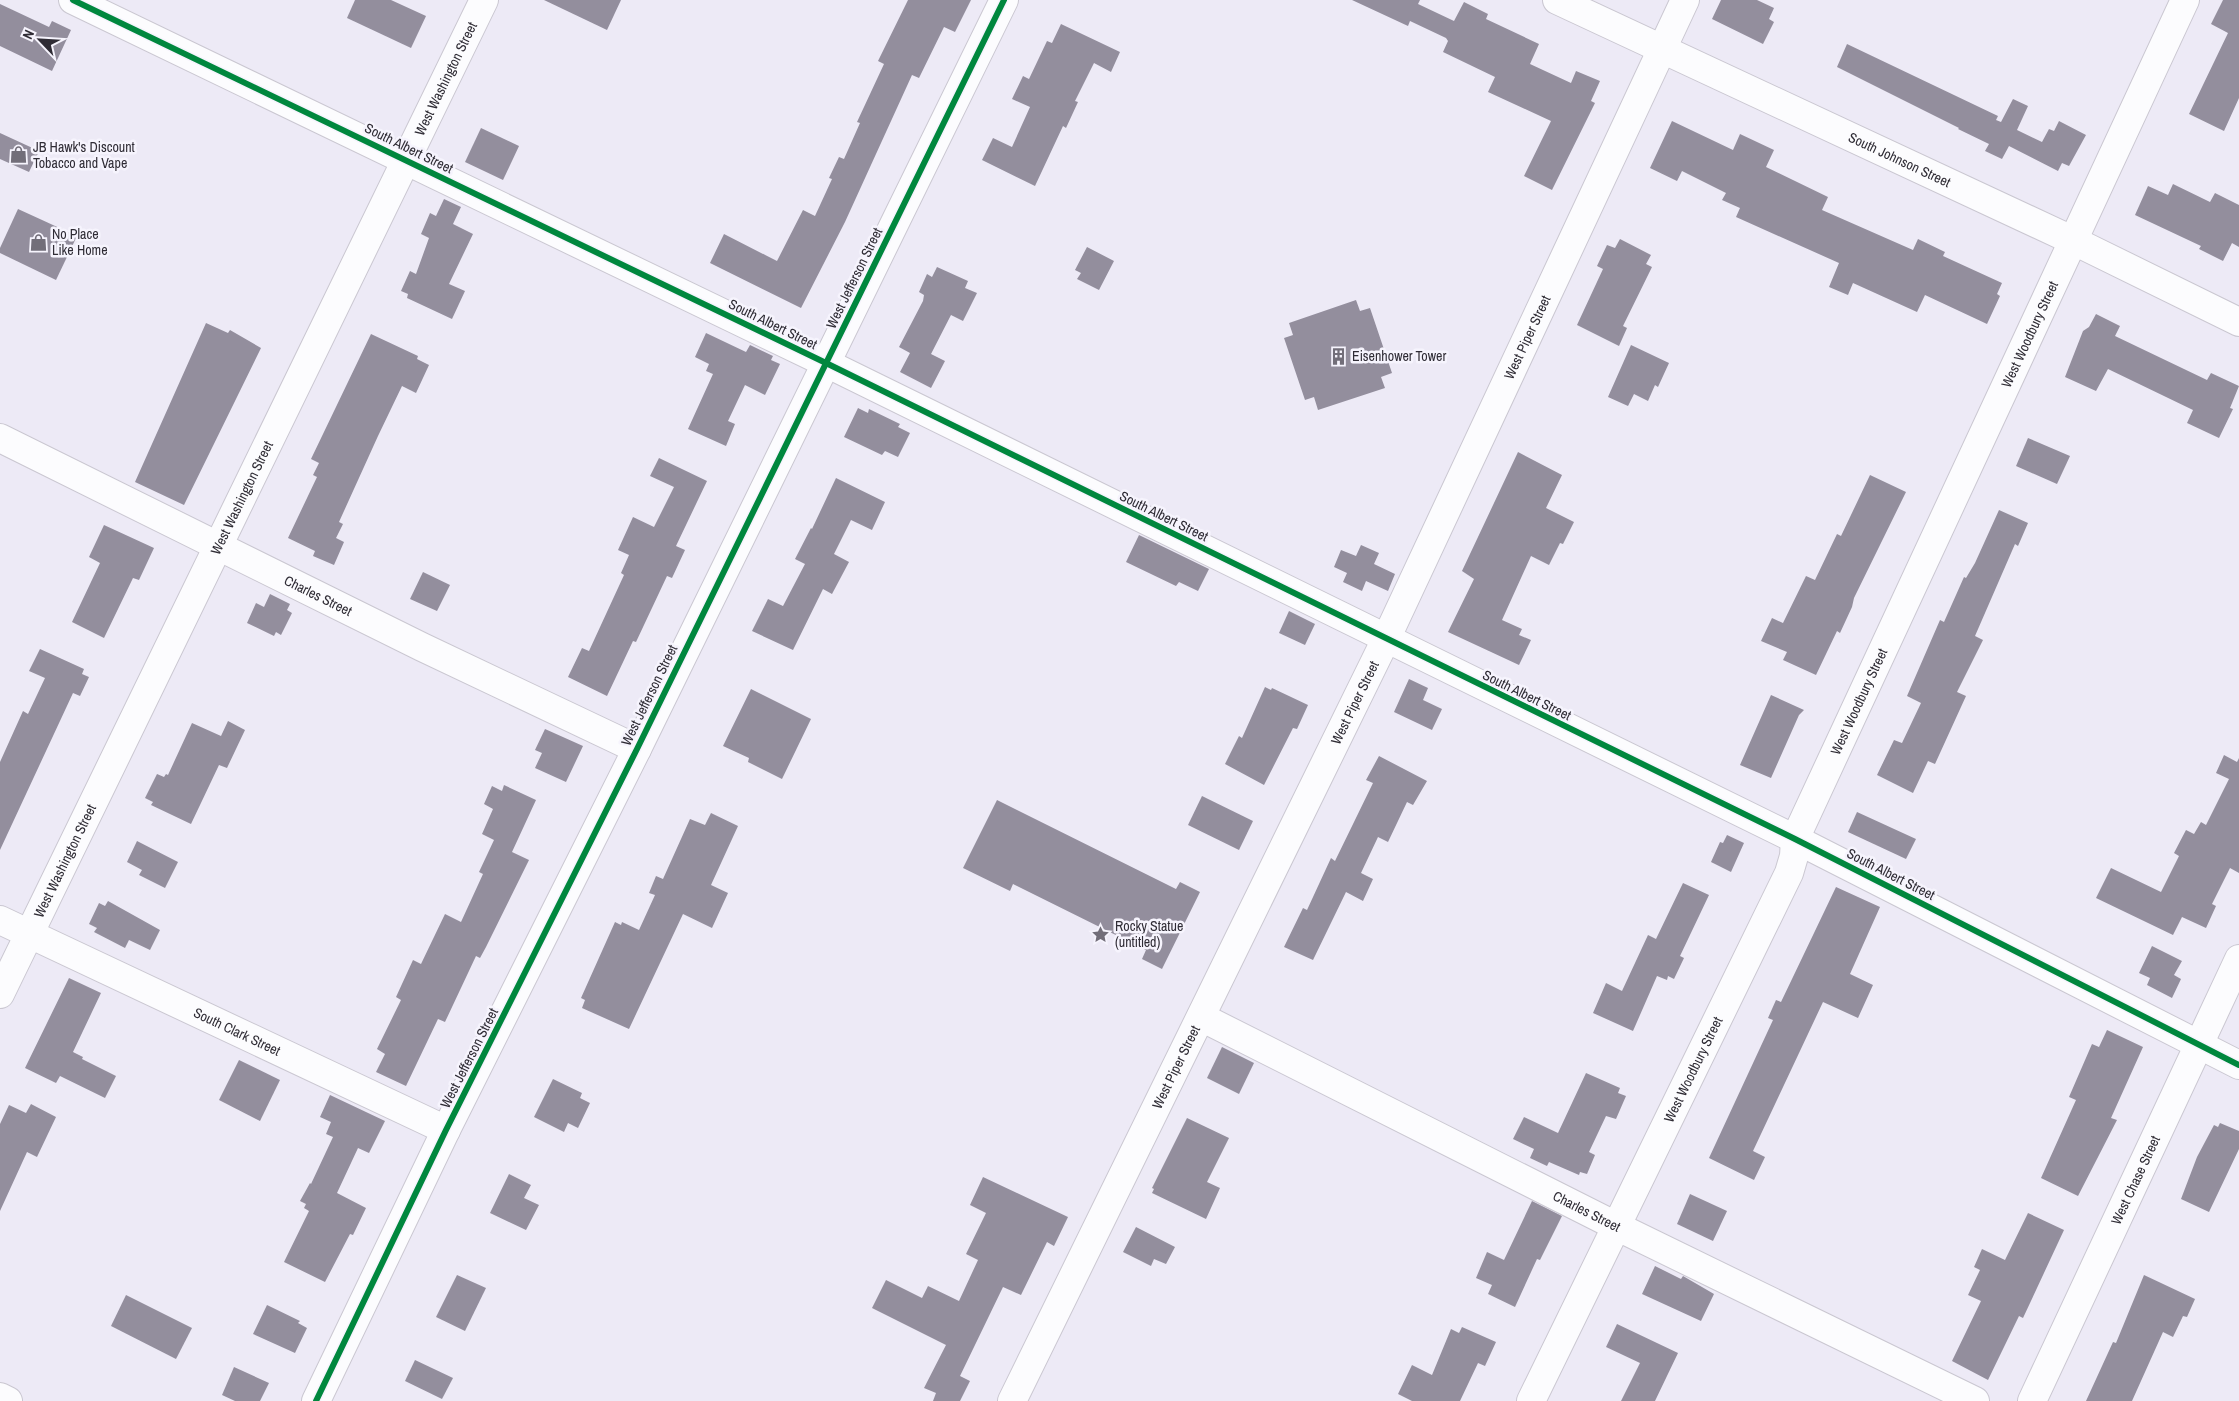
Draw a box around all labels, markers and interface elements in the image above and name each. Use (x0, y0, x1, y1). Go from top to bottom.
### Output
north arrow (15, 15, 65, 65)
street label: West Washington Street (410, 19, 481, 138)
text: N (18, 27, 38, 42)
street label: South Albert Street (362, 119, 456, 177)
street label: South Johnson Street (1846, 128, 1954, 191)
place label: JB Hawk's Discount Tobacco and Vape (33, 138, 135, 172)
shop icon: JB Hawk's Discount Tobacco and Vape (9, 145, 29, 165)
place label: No Place Like Home (52, 225, 108, 259)
street label: West Jefferson Street (822, 225, 886, 331)
shop icon: No Place Like Home (28, 232, 48, 252)
street label: West Woodbury Street (1997, 278, 2062, 390)
street label: West Piper Street (1500, 292, 1555, 382)
street label: South Albert Street (726, 295, 820, 353)
building icon: Eisenhower Tower (1328, 346, 1348, 366)
place label: Eisenhower Tower (1352, 347, 1446, 365)
street label: West Washington Street (206, 438, 277, 557)
street label: South Albert Street (1117, 487, 1211, 545)
street label: Charles Street (281, 571, 355, 620)
street label: West Jefferson Street (617, 642, 681, 748)
street label: West Woodbury Street (1826, 645, 1891, 758)
street label: West Piper Street (1327, 658, 1383, 747)
street label: South Albert Street (1480, 666, 1574, 724)
street label: West Washington Street (30, 801, 100, 921)
street label: South Albert Street (1844, 844, 1938, 904)
place label: Rocky Statue (untitled) (1115, 917, 1183, 951)
place icon: Rocky Statue (untitled) (1091, 924, 1111, 944)
street label: South Clark Street (191, 1003, 283, 1060)
street label: West Jefferson Street (436, 1005, 502, 1111)
street label: West Woodbury Street (1660, 1014, 1726, 1125)
street label: West Piper Street (1148, 1022, 1204, 1112)
street label: West Chase Street (2107, 1133, 2164, 1227)
street label: Charles Street (1550, 1187, 1624, 1236)

